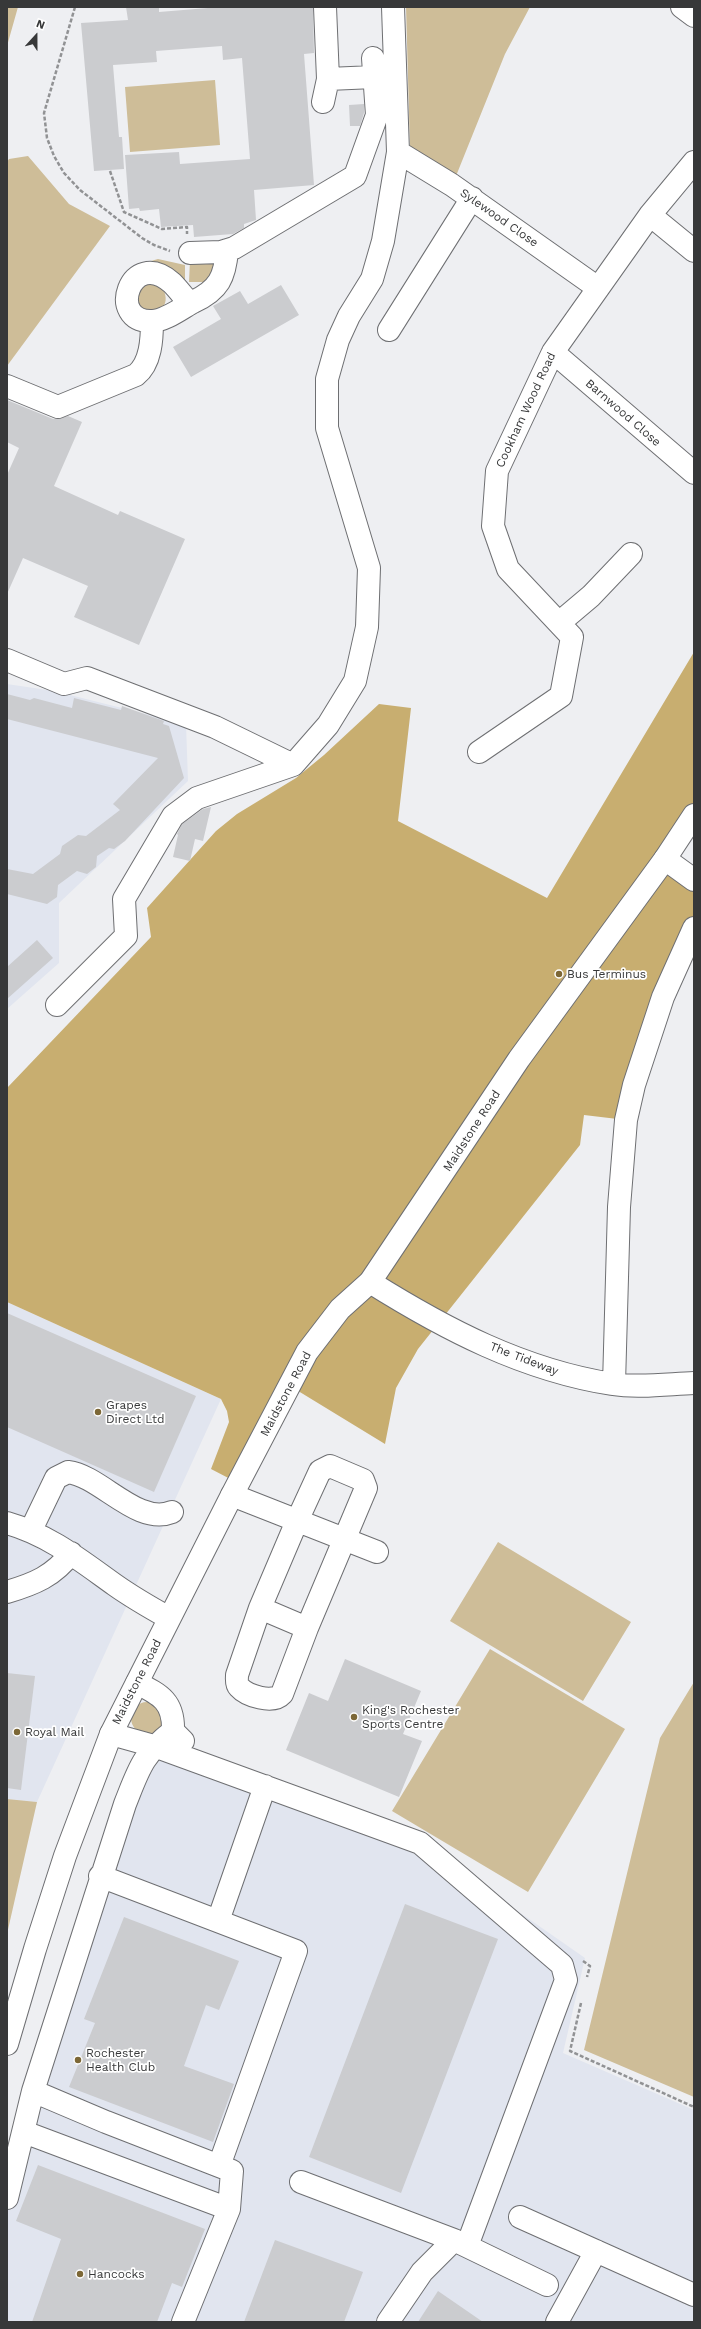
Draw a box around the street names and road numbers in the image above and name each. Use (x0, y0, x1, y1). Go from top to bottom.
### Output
street label: Sylewood Close (457, 186, 541, 250)
street label: Cookham Wood Road (493, 350, 559, 470)
street label: Barnwood Close (582, 376, 664, 450)
street label: Maidstone Road (440, 1088, 504, 1174)
street label: The Tideway (488, 1339, 560, 1379)
street label: Maidstone Road (258, 1349, 314, 1439)
street label: Maidstone Road (109, 1637, 165, 1727)

